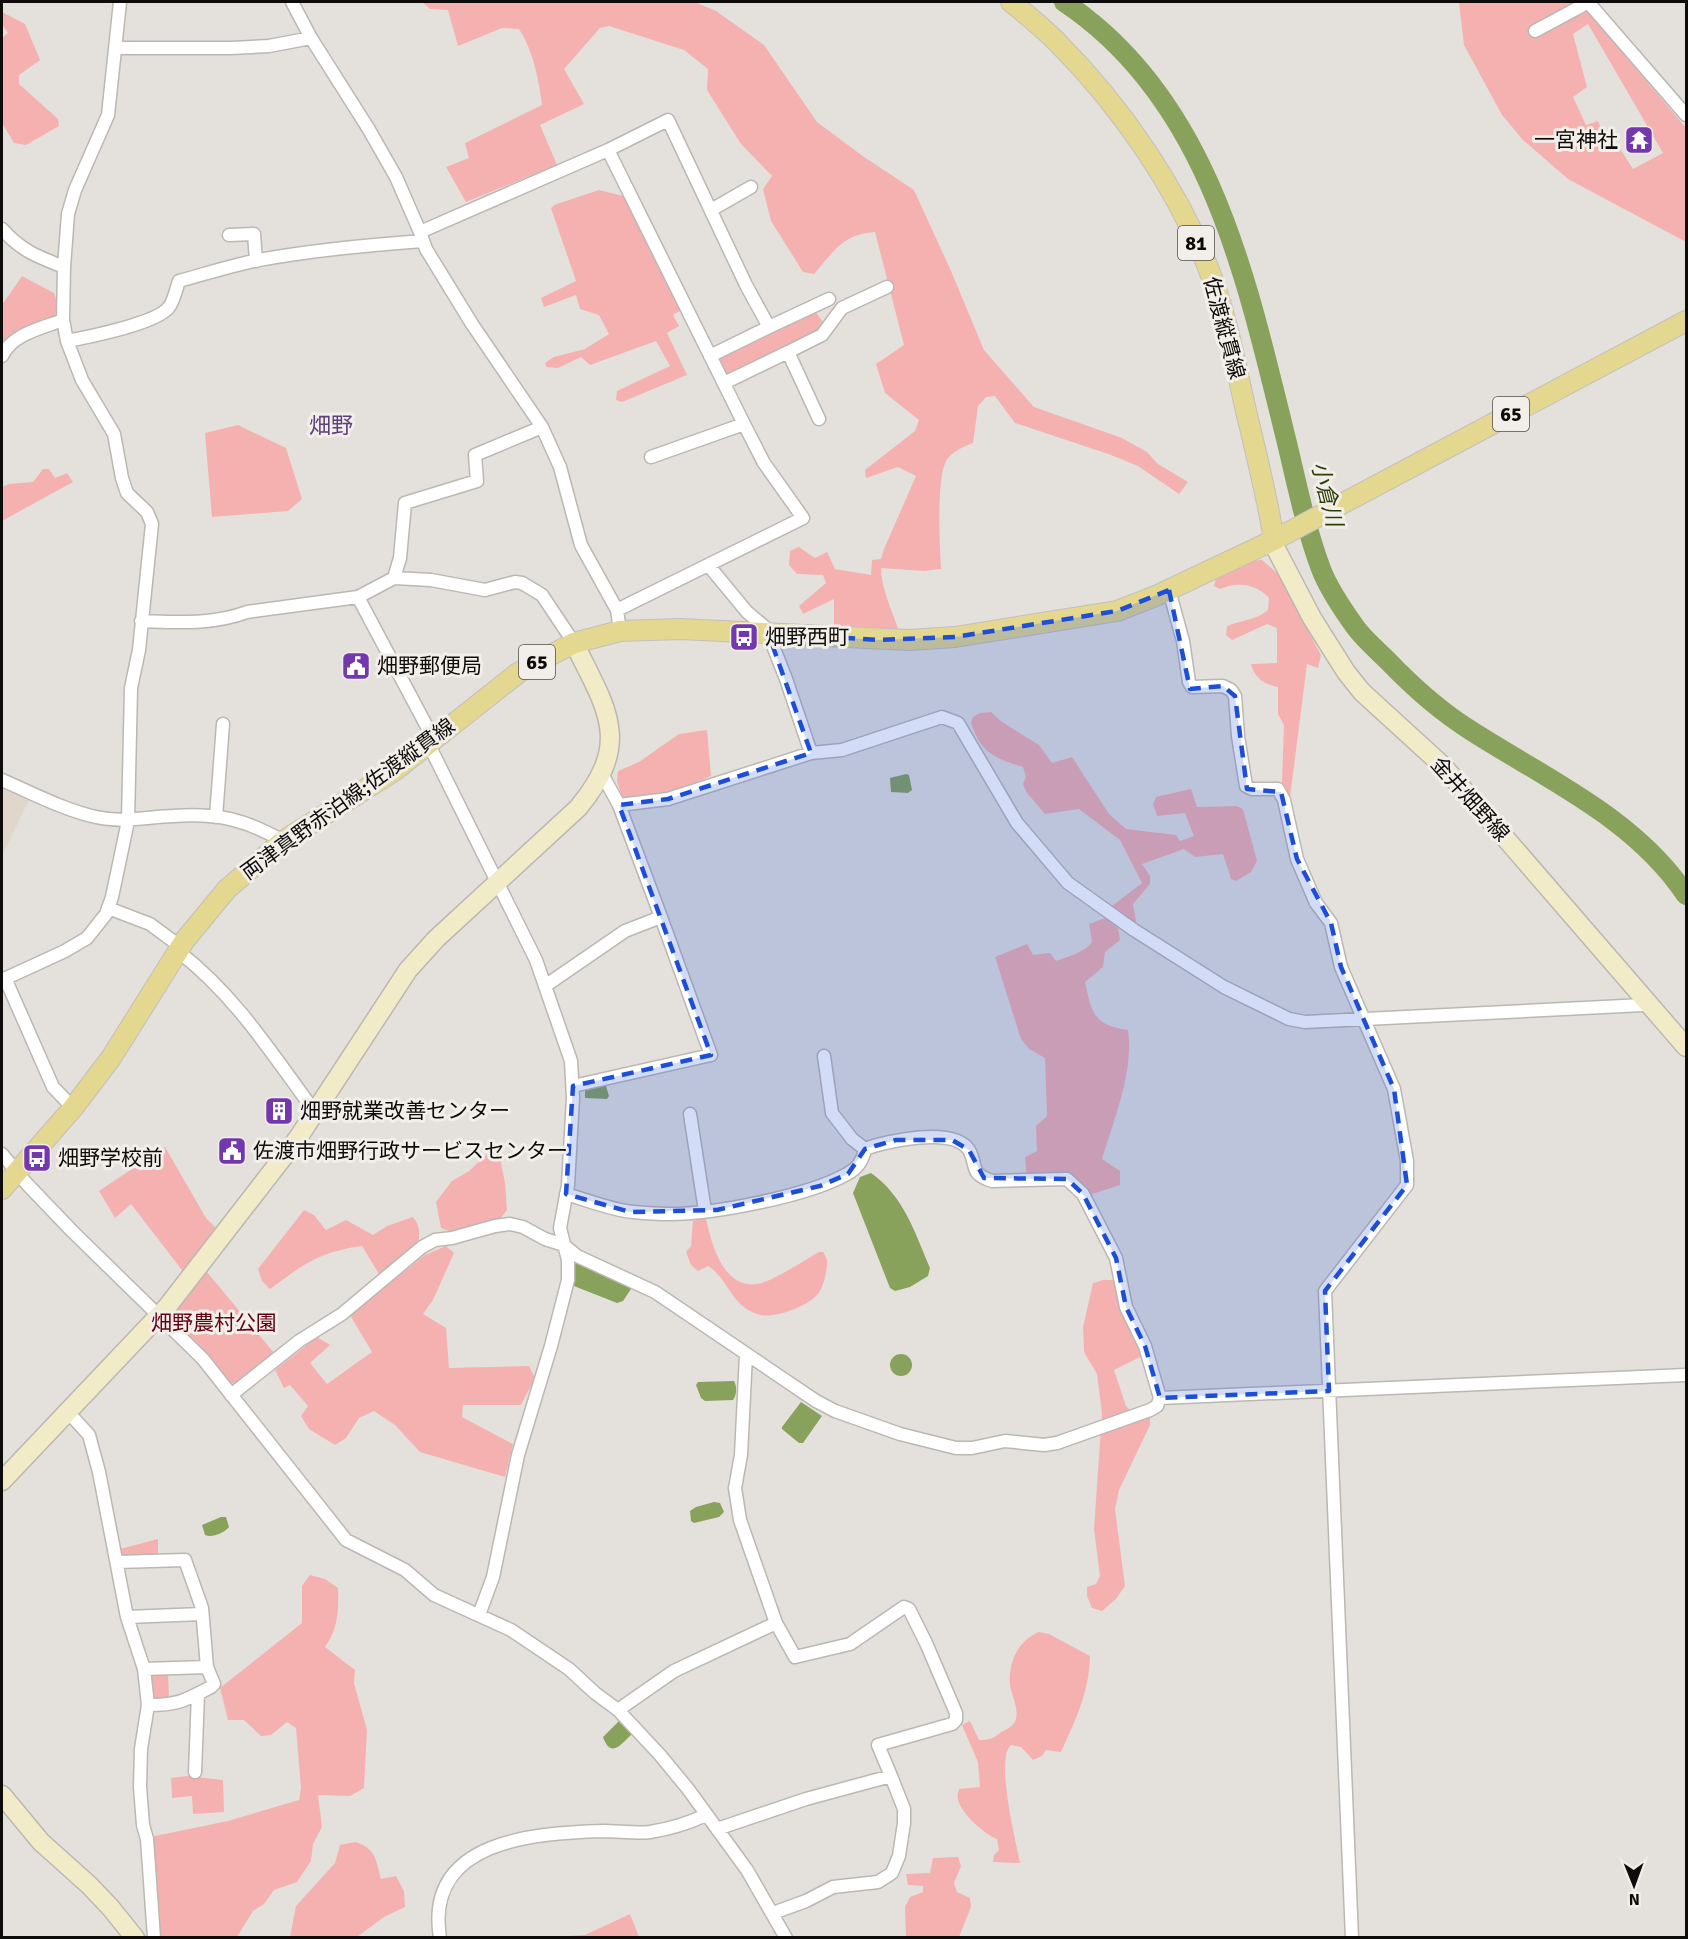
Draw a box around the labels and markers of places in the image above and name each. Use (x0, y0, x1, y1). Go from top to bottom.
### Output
temple icon: 一宮神社 (1623, 124, 1655, 156)
place label: 一宮神社 (1534, 127, 1618, 153)
bus stop icon: 畑野西町 (728, 621, 760, 653)
place label: 畑野西町 (765, 624, 849, 650)
public building icon: 畑野郵便局 (340, 650, 372, 682)
place label: 畑野郵便局 (377, 653, 482, 679)
building icon: 畑野就業改善センター (263, 1095, 295, 1127)
place label: 畑野就業改善センター (300, 1098, 510, 1124)
public building icon: 佐渡市畑野行政サービスセンター (216, 1135, 248, 1167)
place label: 佐渡市畑野行政サービスセンター (253, 1138, 568, 1164)
bus stop icon: 畑野学校前 (21, 1142, 53, 1174)
place label: 畑野学校前 (58, 1145, 163, 1171)

